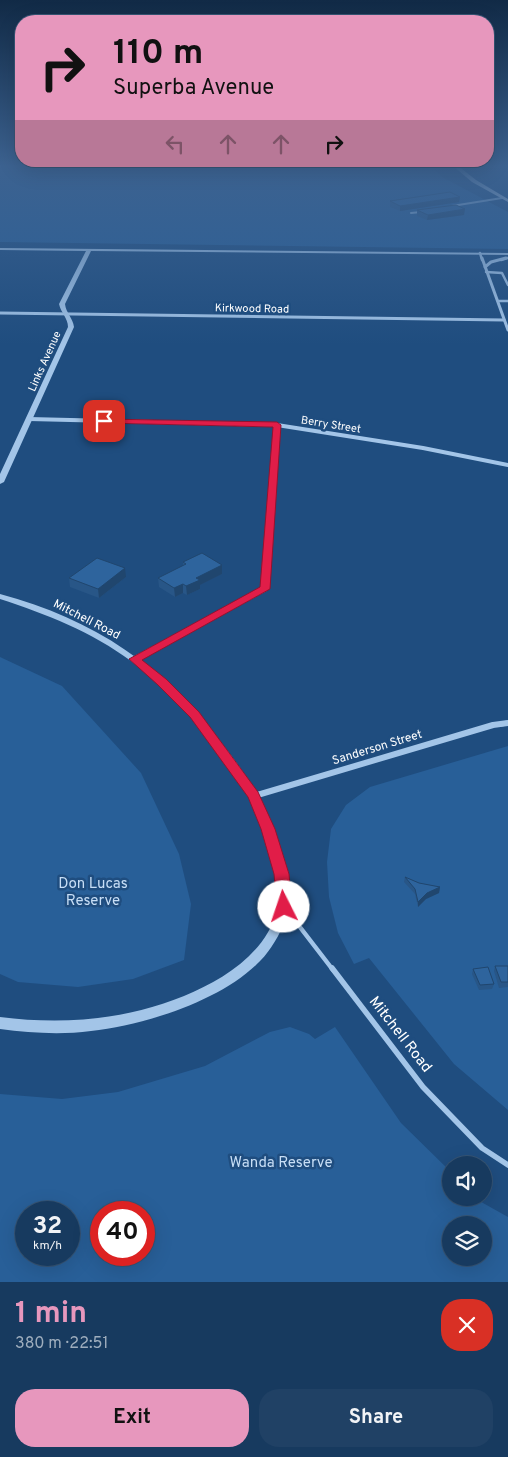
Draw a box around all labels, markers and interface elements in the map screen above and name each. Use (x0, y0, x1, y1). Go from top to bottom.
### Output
text: 110 m (113, 32, 203, 76)
icon: right (30, 35, 95, 100)
text: Superba Avenue (113, 75, 274, 102)
icon: left (161, 130, 189, 158)
icon: ahead (214, 130, 242, 158)
icon: ahead (267, 130, 295, 158)
icon: right (320, 130, 348, 158)
street label: Kirkwood Road (215, 301, 289, 317)
street label: Links Avenue (25, 329, 65, 394)
pin (83, 400, 125, 442)
icon: arrive (90, 407, 118, 435)
street label: Berry Street (300, 413, 362, 437)
street label: Mitchell Road (50, 596, 123, 644)
street label: Sanderson Street (330, 727, 424, 769)
park label: Don Lucas Reserve (58, 875, 128, 911)
position arrow (257, 880, 309, 932)
street label: Mitchell Road (364, 993, 436, 1077)
park label: Wanda Reserve (229, 1154, 333, 1173)
map controls (442, 1156, 492, 1266)
button: sound (442, 1156, 492, 1206)
speed limit sign: 40 (90, 1201, 155, 1266)
text: 32 (33, 1211, 62, 1243)
button: layers (442, 1216, 492, 1266)
text: km/h (33, 1238, 62, 1254)
text: 1 min (15, 1296, 87, 1333)
button: close (441, 1299, 493, 1351)
text: 380 m · 22:51 (15, 1334, 108, 1354)
button: Exit (15, 1389, 249, 1447)
button: Share (259, 1389, 493, 1447)

